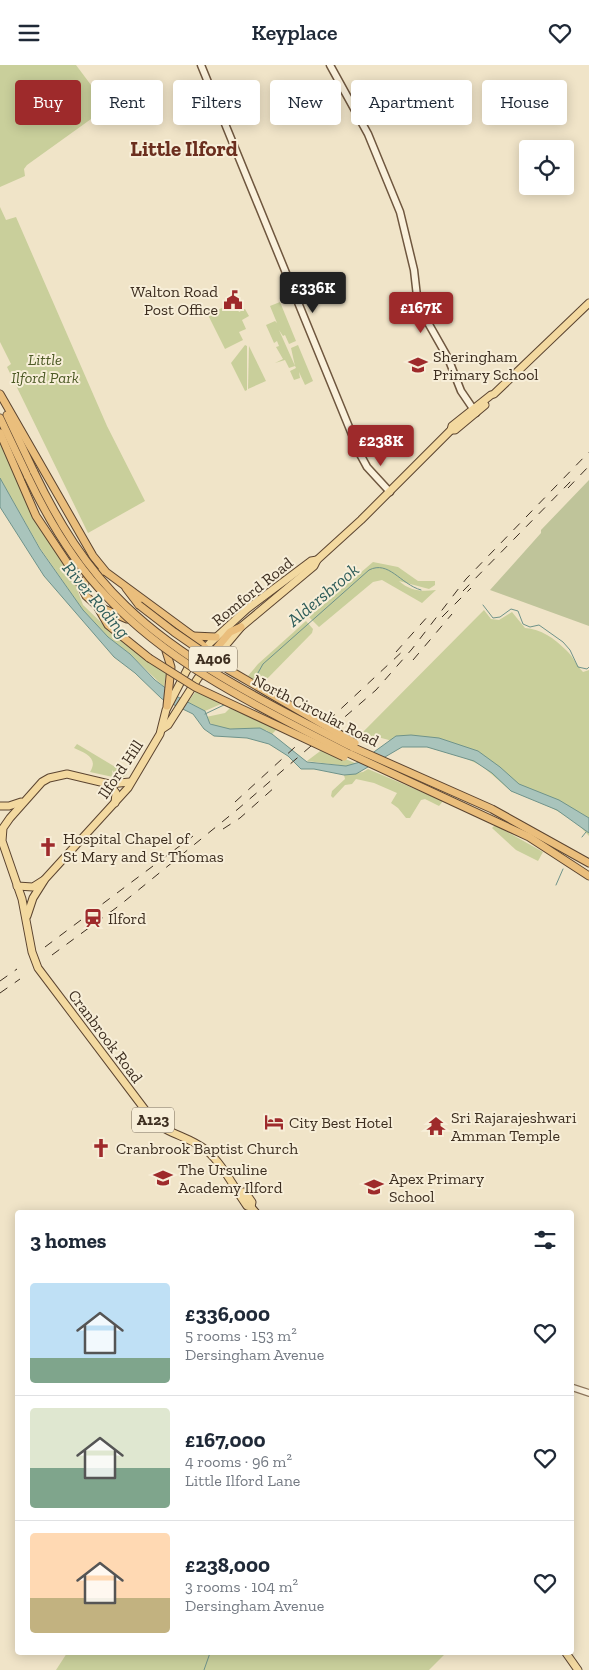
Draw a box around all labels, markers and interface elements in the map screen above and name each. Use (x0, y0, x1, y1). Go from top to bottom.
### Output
icon: menu (15, 19, 43, 47)
text: Keyplace (251, 19, 338, 46)
icon: heart (546, 19, 574, 47)
chip: Buy (15, 80, 81, 125)
chip: Rent (91, 80, 163, 125)
chip: Filters (173, 80, 260, 125)
chip: New (270, 80, 341, 125)
chip: Apartment (351, 80, 472, 125)
chip: House (482, 80, 567, 125)
district label: Little Ilford (130, 136, 238, 161)
map controls (519, 140, 574, 195)
button: locate (519, 140, 574, 195)
pin: £336K (278, 271, 348, 314)
text: £336K (291, 278, 335, 297)
place label: Walton Road Post Office (130, 282, 218, 319)
public building icon: Walton Road Post Office (222, 289, 244, 311)
pin: £167K (386, 291, 456, 334)
text: £167K (400, 298, 442, 317)
place label: Sheringham Primary School (433, 347, 539, 384)
park label: Little Ilford Park (11, 350, 79, 387)
school or university icon: Sheringham Primary School (407, 354, 429, 376)
pin: £238K (346, 425, 416, 467)
text: £238K (359, 431, 403, 450)
street label: Romford Road (208, 553, 297, 630)
water label: River Roding (58, 557, 135, 643)
water label: Aldersbrook (282, 559, 363, 632)
road number: A406 (189, 647, 237, 671)
street label: North Circular Road (249, 670, 382, 751)
street label: Ilford Hill (94, 736, 147, 802)
place label: Hospital Chapel of St Mary and St Thomas (63, 829, 224, 866)
church icon: Hospital Chapel of St Mary and St Thomas (37, 836, 59, 858)
station icon: Ilford (82, 907, 104, 929)
place label: Ilford (108, 909, 146, 928)
street label: Cranbrook Road (64, 986, 147, 1087)
road number: A123 (132, 1107, 174, 1133)
place label: Sri Rajarajeshwari Amman Temple (451, 1108, 577, 1145)
hotel icon: City Best Hotel (263, 1111, 285, 1133)
place label: City Best Hotel (289, 1113, 393, 1132)
temple icon: Sri Rajarajeshwari Amman Temple (425, 1115, 447, 1137)
church icon: Cranbrook Baptist Church (90, 1137, 112, 1159)
place label: Cranbrook Baptist Church (116, 1139, 298, 1158)
place label: The Ursuline Academy Ilford (178, 1160, 283, 1197)
school or university icon: The Ursuline Academy Ilford (152, 1167, 174, 1189)
place label: Apex Primary School (389, 1169, 485, 1206)
school or university icon: Apex Primary School (363, 1176, 385, 1198)
icon: filters (531, 1226, 559, 1254)
text: 3 homes (30, 1228, 106, 1253)
text: £336,000 (185, 1301, 270, 1326)
icon: home (70, 1303, 130, 1363)
icon: heart (531, 1319, 559, 1347)
text: 5 rooms · 153 m² (185, 1326, 297, 1345)
text: Dersingham Avenue (185, 1345, 324, 1364)
text: £167,000 (185, 1427, 266, 1452)
icon: home (70, 1428, 130, 1488)
icon: heart (531, 1444, 559, 1472)
text: 4 rooms · 96 m² (185, 1452, 292, 1471)
text: Little Ilford Lane (185, 1471, 300, 1490)
text: £238,000 (185, 1552, 270, 1577)
icon: home (70, 1553, 130, 1613)
icon: heart (531, 1569, 559, 1597)
text: 3 rooms · 104 m² (185, 1577, 298, 1596)
text: Dersingham Avenue (185, 1596, 324, 1615)

